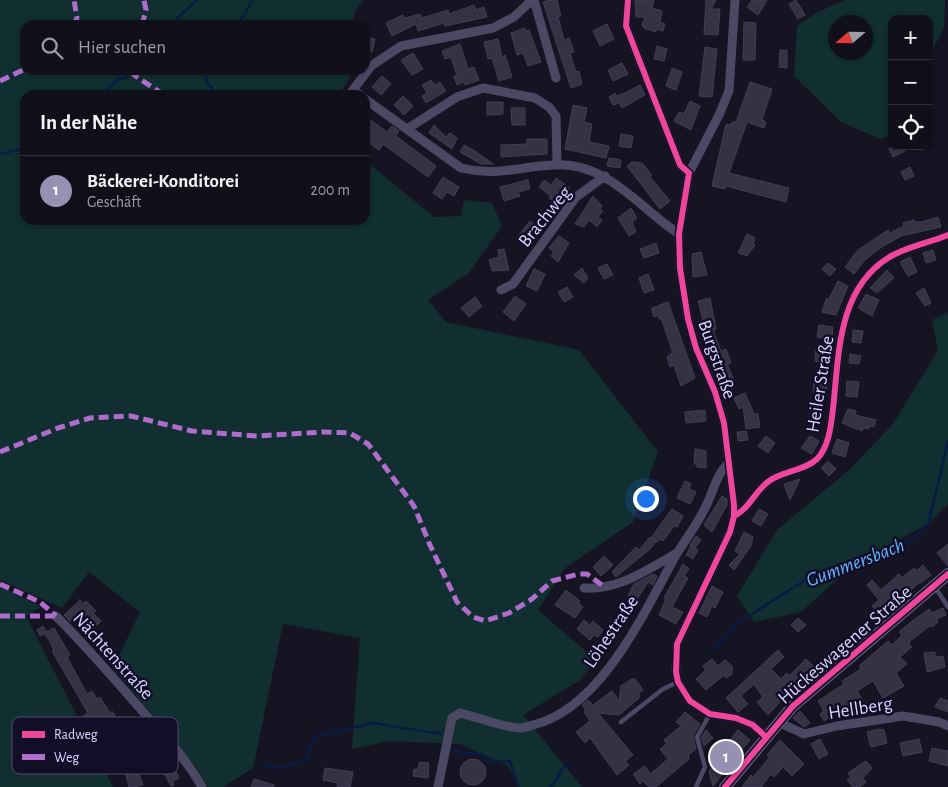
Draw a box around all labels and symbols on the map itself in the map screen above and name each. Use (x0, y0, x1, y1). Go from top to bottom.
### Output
north arrow (828, 15, 873, 60)
street label: Brachweg (515, 182, 576, 251)
street label: Burgstraße (694, 318, 739, 401)
street label: Heiler Straße (803, 334, 838, 434)
your location (633, 486, 659, 512)
water label: Gummersbach (804, 535, 907, 591)
street label: Hückeswagener Straße (775, 582, 915, 708)
street label: Löhestraße (580, 592, 642, 671)
street label: Nächtenstraße (69, 609, 157, 703)
street label: Hellberg (827, 694, 894, 723)
legend (12, 717, 178, 774)
text: Radweg (54, 728, 98, 742)
pin: 1 (710, 738, 742, 776)
text: Weg (54, 751, 79, 765)

